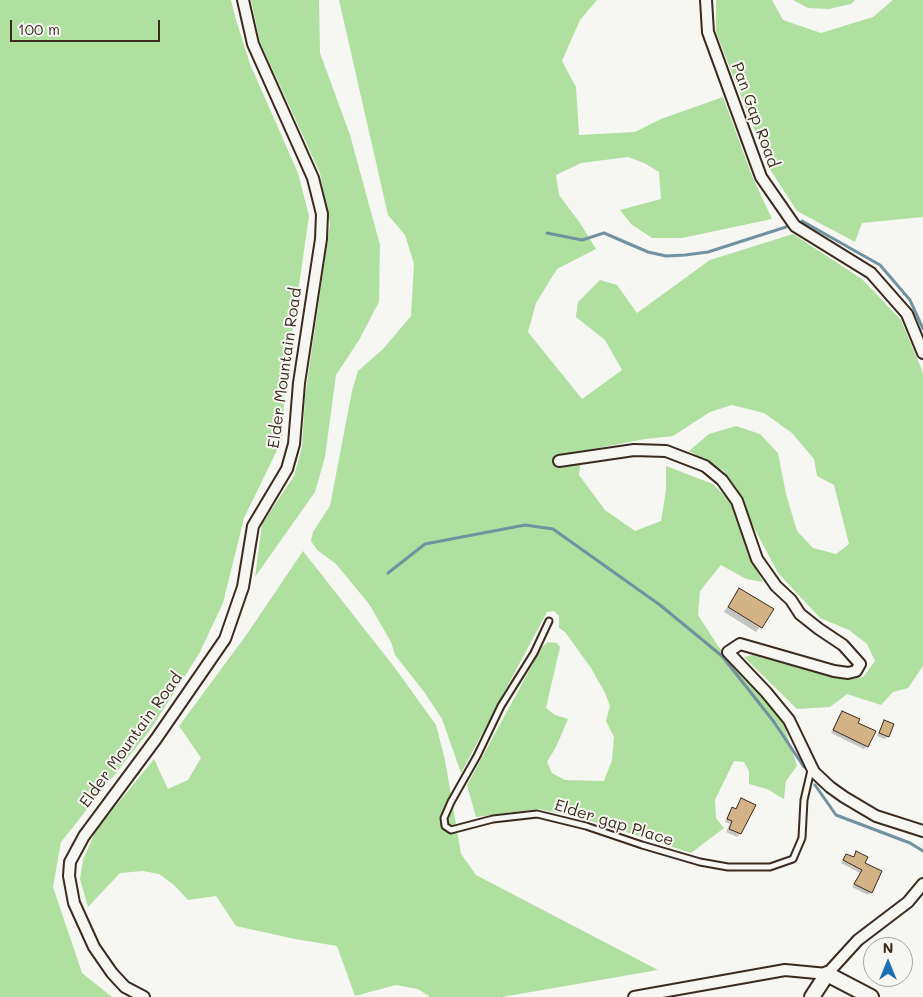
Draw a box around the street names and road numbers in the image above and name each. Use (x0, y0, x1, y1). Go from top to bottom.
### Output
street label: Pan Gap Road (727, 60, 783, 170)
street label: Elder Mountain Road (264, 286, 306, 450)
street label: Elder Mountain Road (76, 669, 186, 811)
street label: Elder gap Place (552, 796, 676, 850)

